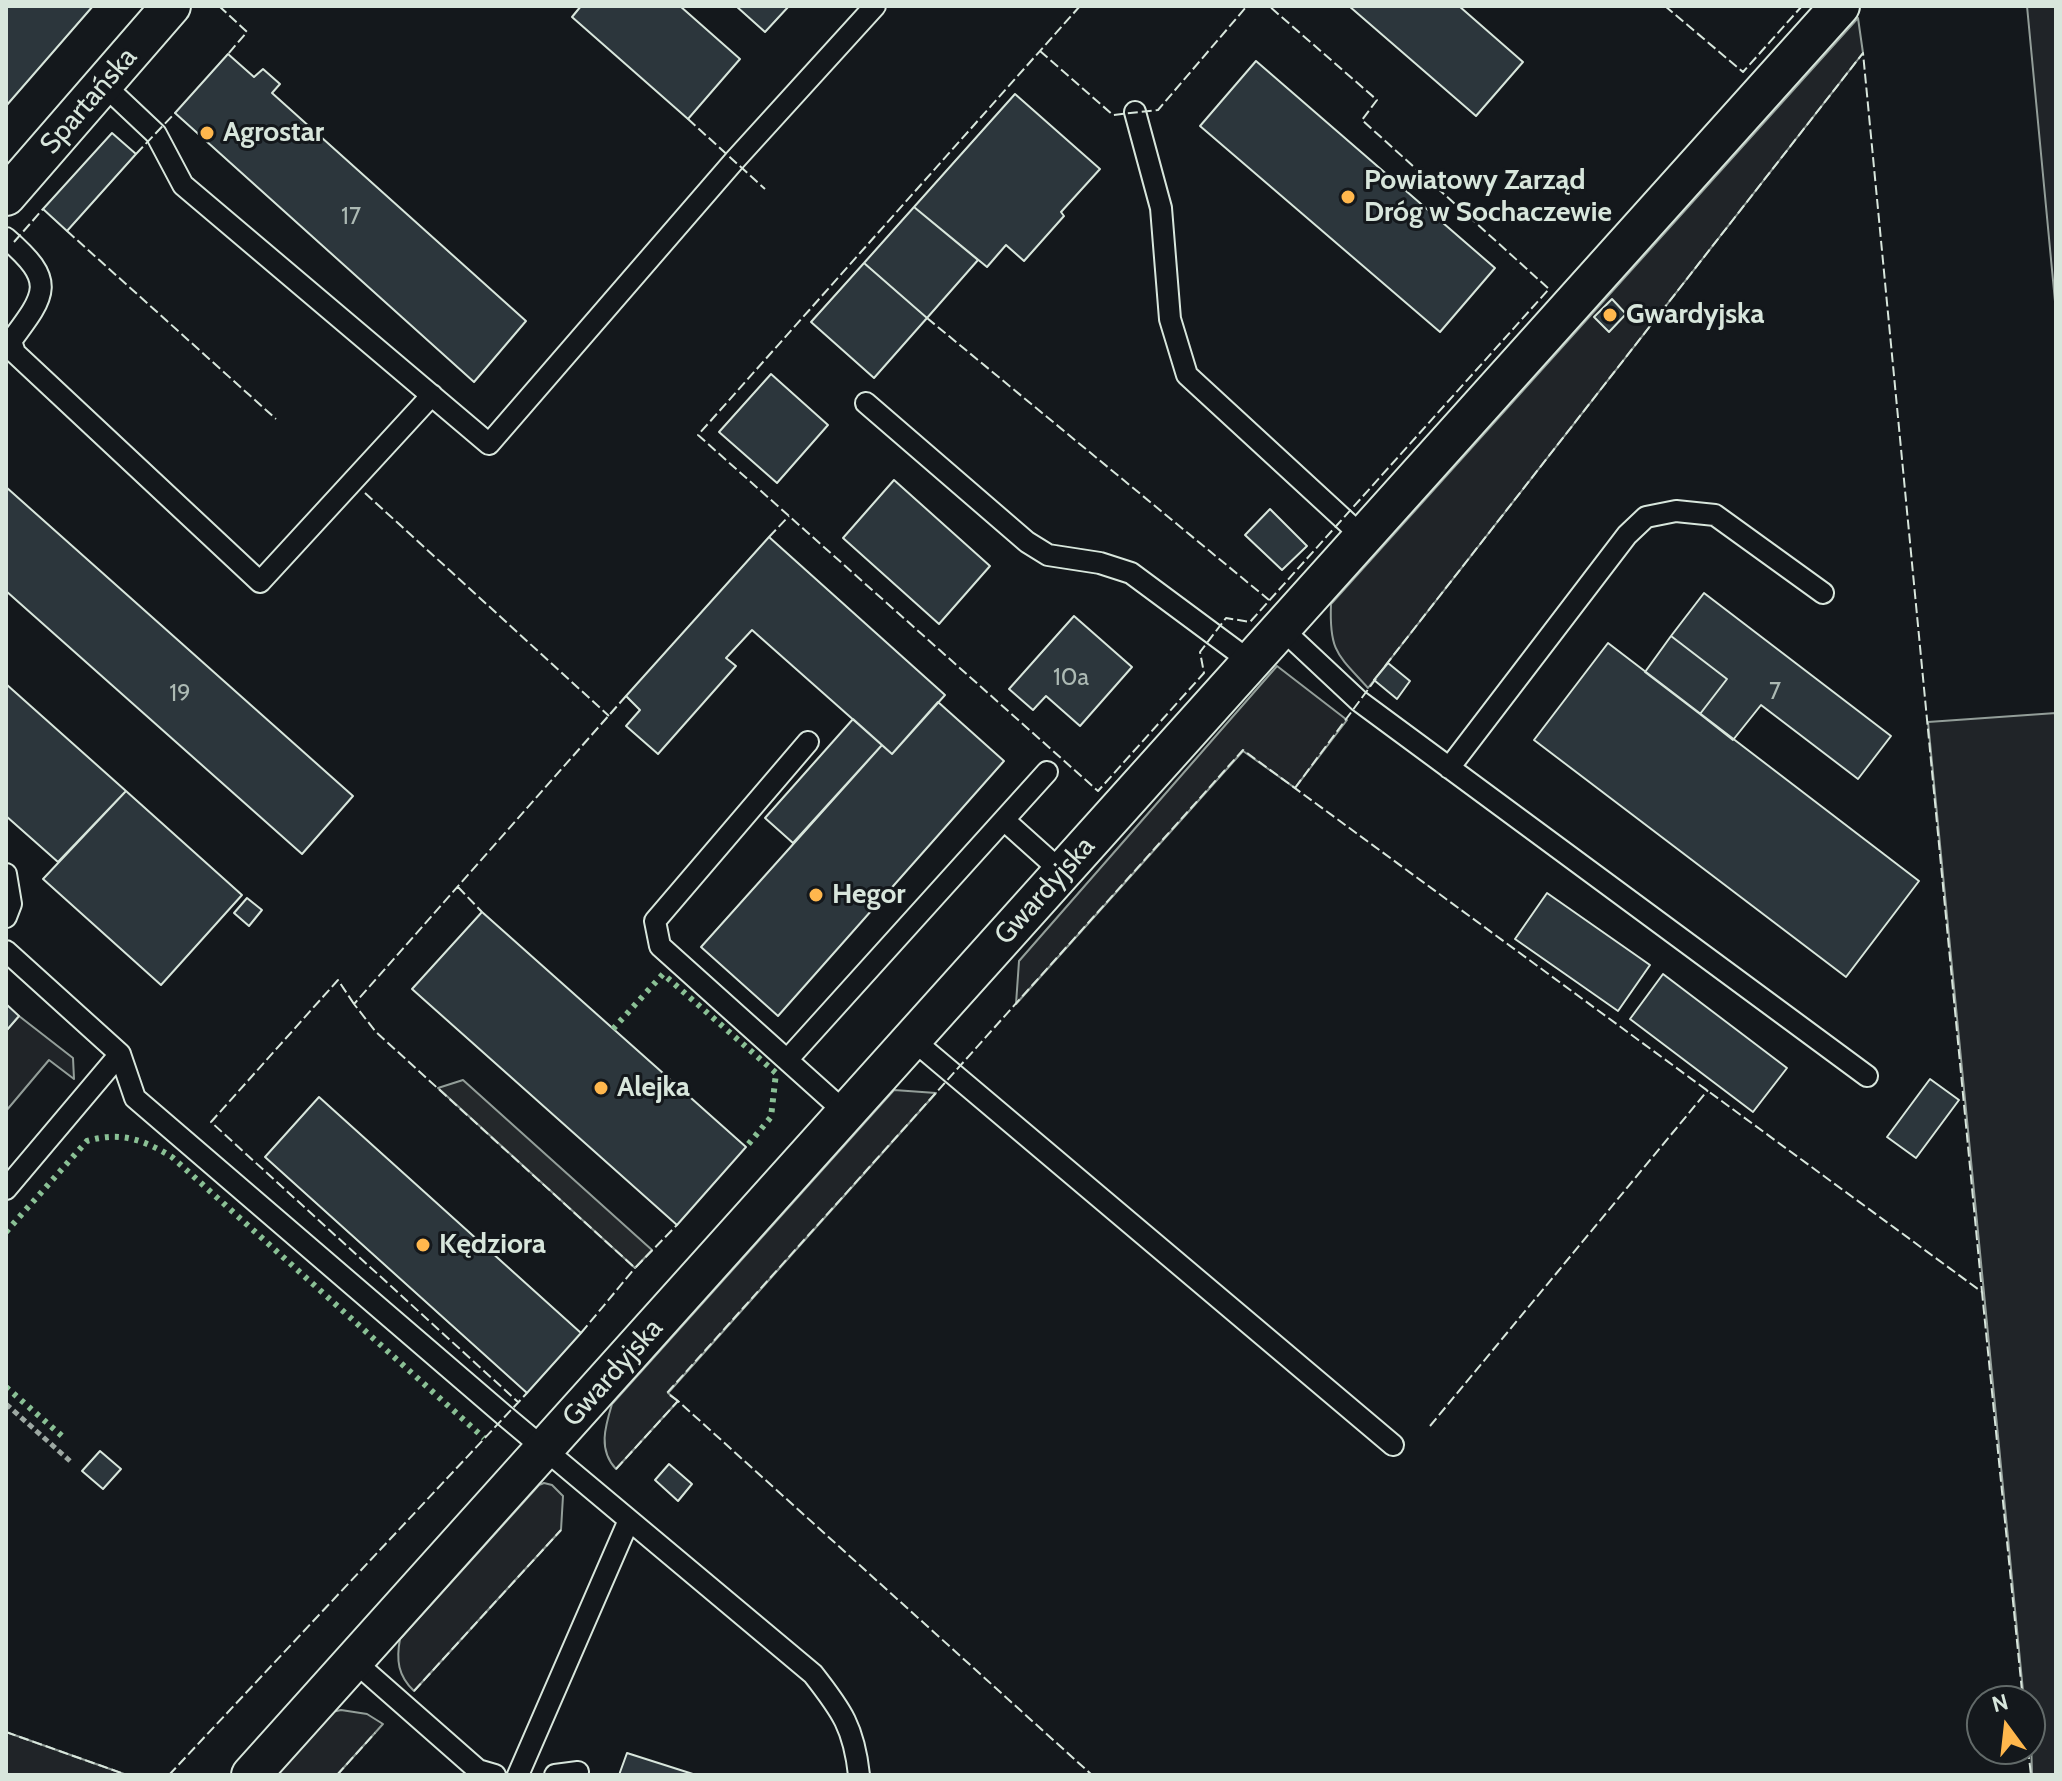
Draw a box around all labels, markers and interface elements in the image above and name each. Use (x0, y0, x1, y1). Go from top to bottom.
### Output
street label: Spartańska (34, 41, 144, 161)
place label: Agrostar (223, 116, 324, 150)
marker: Agrostar (198, 124, 216, 142)
place label: Powiatowy Zarząd Dróg w Sochaczewie (1364, 164, 1612, 230)
marker: Powiatowy Zarząd Dróg w Sochaczewie (1339, 188, 1357, 206)
house number: 17 (341, 203, 361, 231)
place label: Gwardyjska (1626, 298, 1764, 332)
marker: Gwardyjska (1601, 306, 1619, 324)
house number: 10a (1053, 664, 1089, 692)
house number: 7 (1769, 678, 1781, 706)
house number: 19 (169, 680, 191, 708)
street label: Gwardyjska (988, 830, 1102, 952)
place label: Hegor (832, 878, 906, 912)
marker: Hegor (807, 886, 825, 904)
place label: Alejka (617, 1071, 690, 1105)
marker: Alejka (592, 1079, 610, 1097)
place label: Kędziora (439, 1228, 546, 1262)
marker: Kędziora (414, 1236, 432, 1254)
street label: Gwardyjska (556, 1312, 670, 1434)
north arrow (1966, 1685, 2046, 1765)
text: N (1989, 1688, 2011, 1718)

